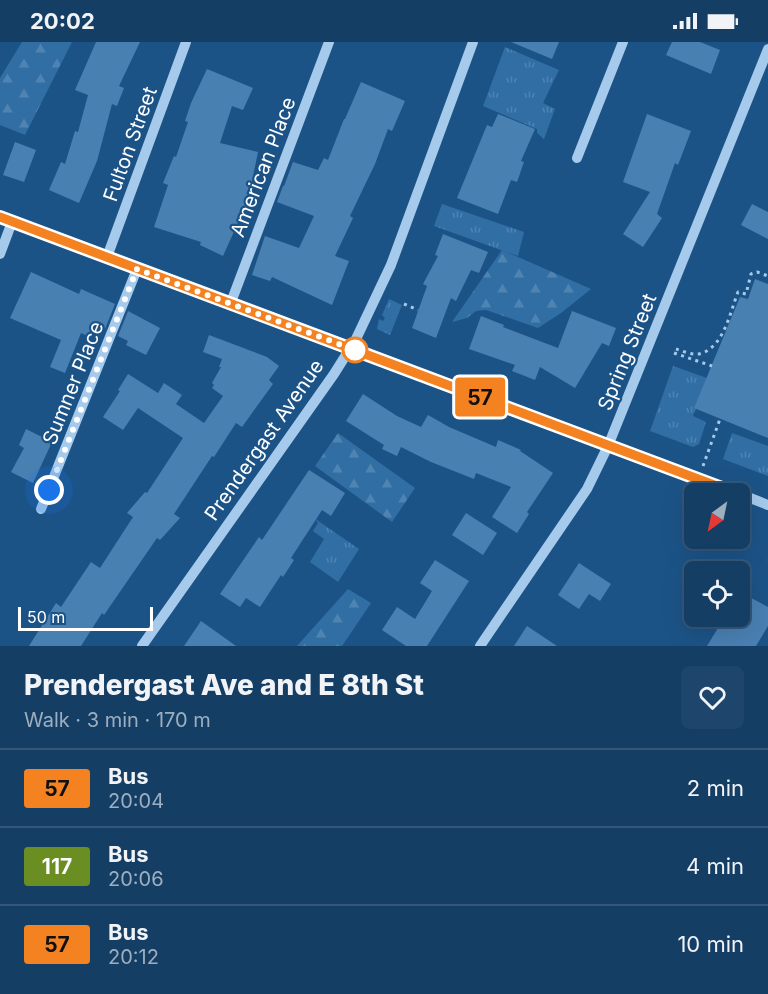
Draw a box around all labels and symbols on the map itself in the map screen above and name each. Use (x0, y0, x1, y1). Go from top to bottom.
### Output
street label: Fulton Street (98, 83, 162, 205)
street label: American Place (225, 94, 301, 240)
street label: Spring Street (593, 290, 662, 414)
street label: Sumner Place (37, 318, 109, 448)
unlabelled marker (342, 337, 368, 363)
street label: Prendergast Avenue (199, 355, 329, 525)
line badge: 57 (453, 378, 507, 416)
your location (34, 475, 64, 505)
north arrow (684, 483, 750, 549)
scale bar (18, 604, 153, 632)

